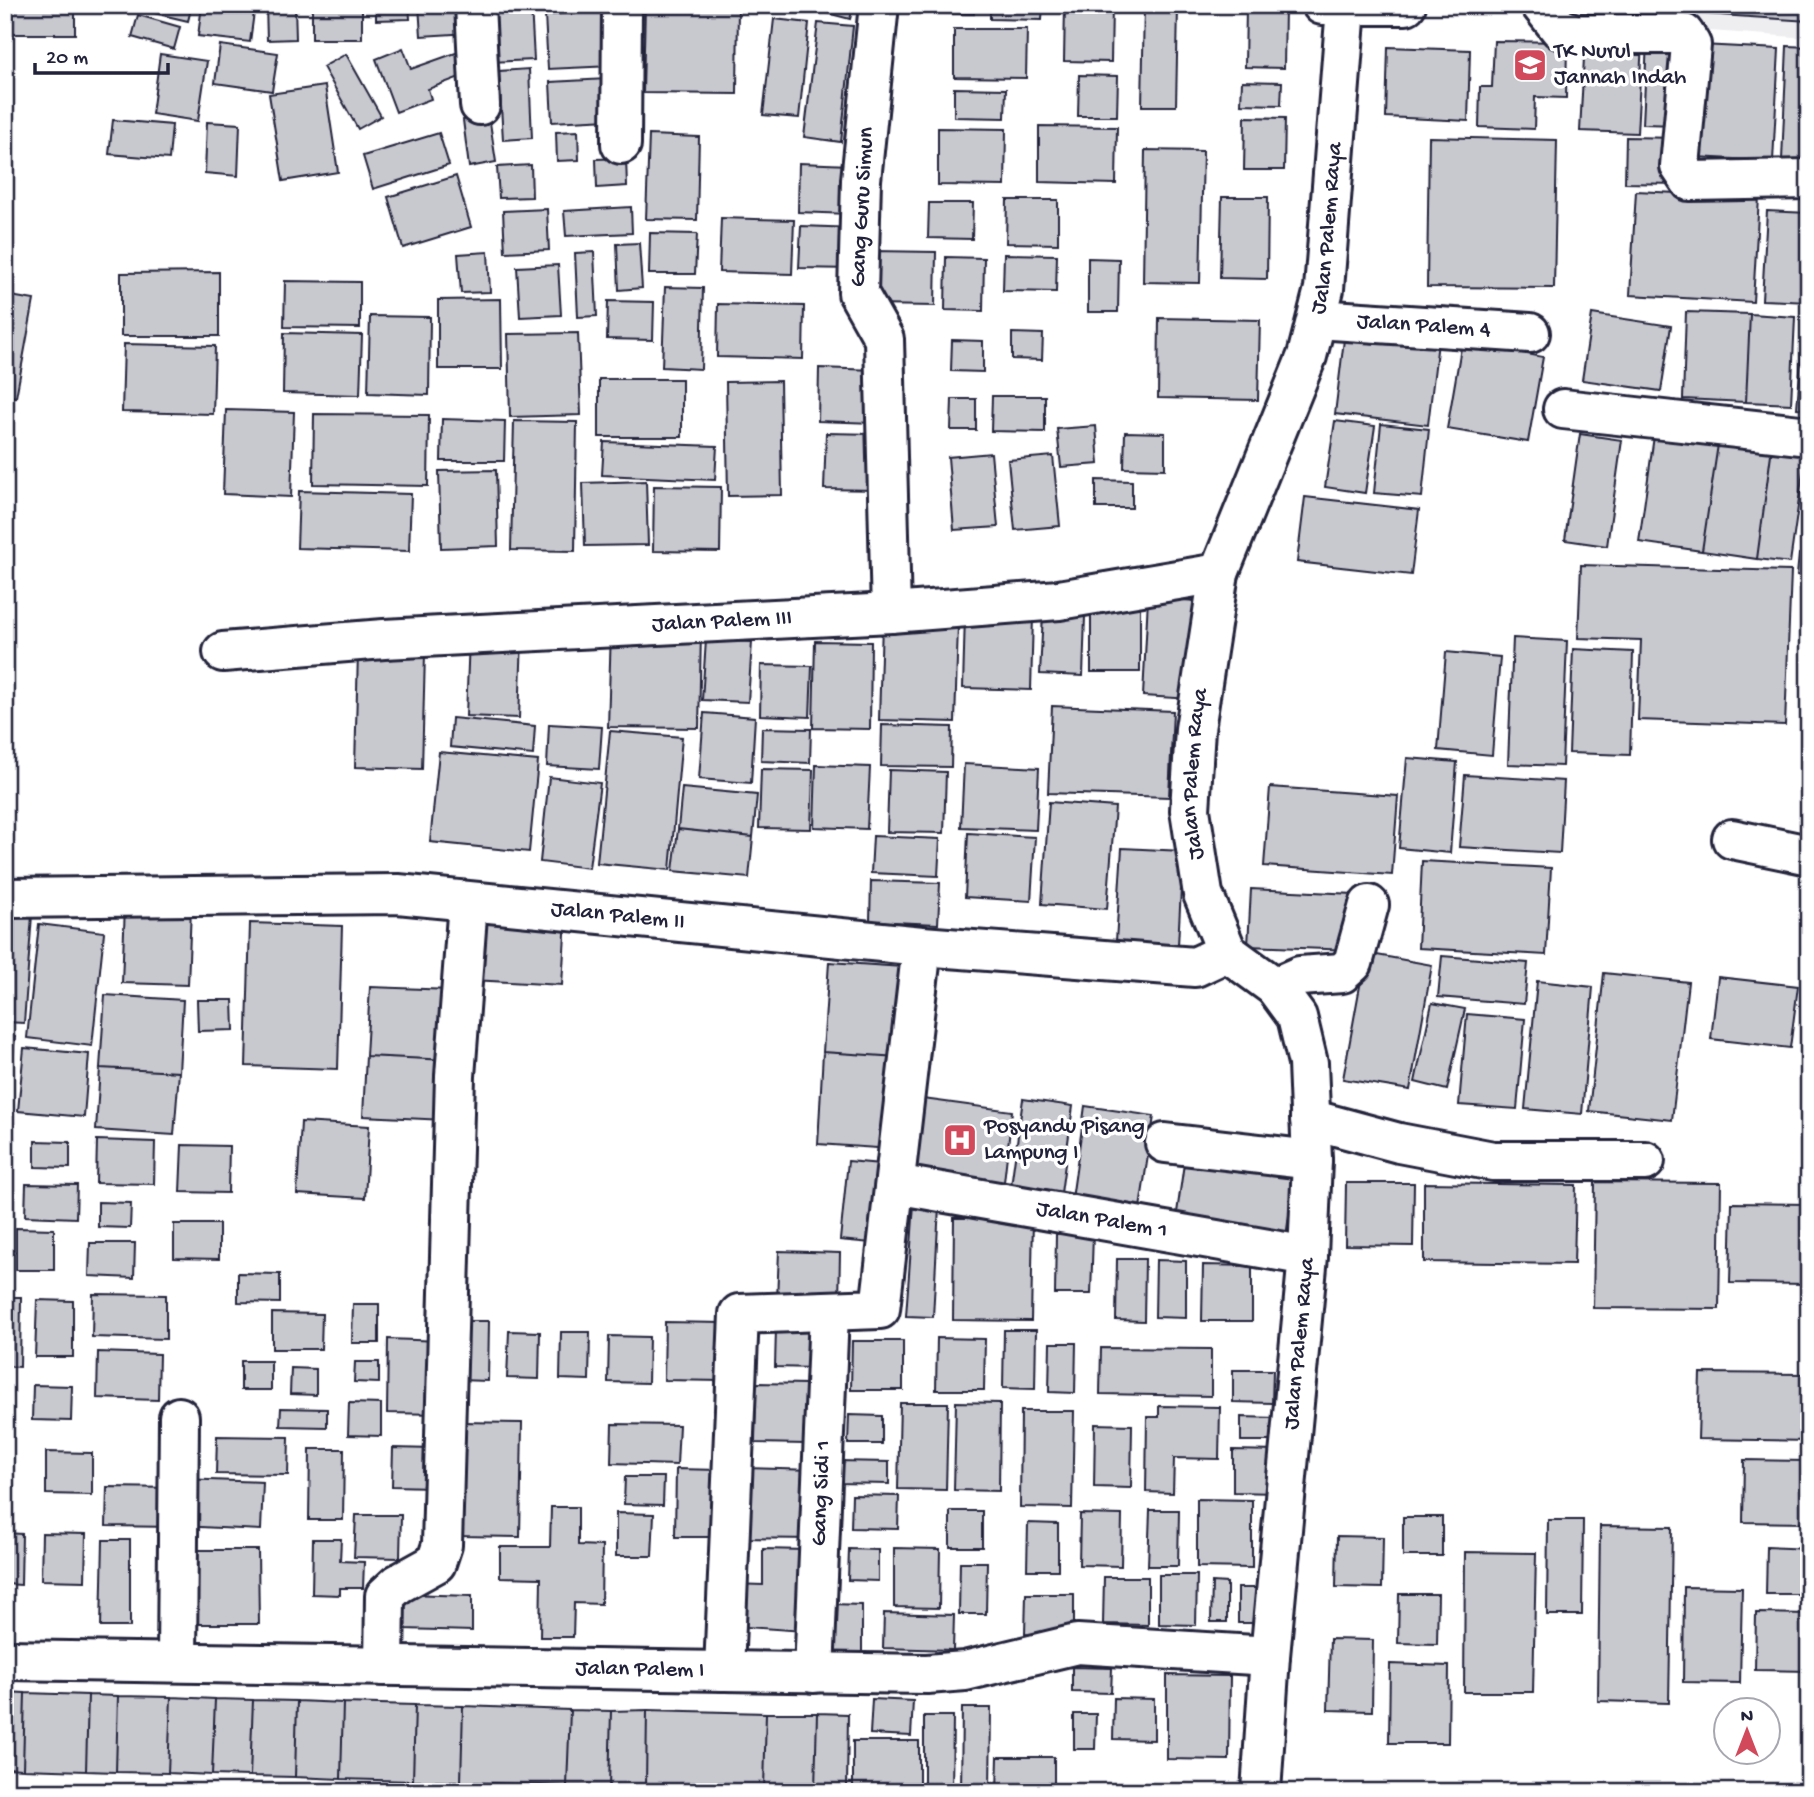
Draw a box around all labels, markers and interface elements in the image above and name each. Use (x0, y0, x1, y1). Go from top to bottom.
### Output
scale bar (35, 32, 168, 76)
place label: TK Nurul Jannah Indah (1552, 39, 1686, 92)
school or university icon: TK Nurul Jannah Indah (1511, 46, 1549, 84)
text: 20 m (46, 47, 88, 72)
street label: Gang Guru Simun (845, 126, 881, 288)
street label: Jalan Palem Raya (1305, 140, 1349, 317)
street label: Jalan Palem 4 (1356, 308, 1492, 344)
street label: Jalan Palem III (651, 605, 793, 639)
street label: Jalan Palem Raya (1176, 685, 1215, 862)
street label: Jalan Palem II (550, 896, 686, 936)
place label: Posyandu Pisang Lampung I (983, 1114, 1145, 1167)
hospital icon: Posyandu Pisang Lampung I (941, 1121, 979, 1159)
street label: Jalan Palem 1 (1034, 1195, 1170, 1245)
street label: Jalan Palem Raya (1278, 1255, 1321, 1431)
street label: Gang Sidi 1 (806, 1440, 837, 1547)
street label: Jalan Palem I (575, 1655, 705, 1684)
north arrow (1713, 1696, 1783, 1766)
text: N (1741, 1706, 1753, 1729)

